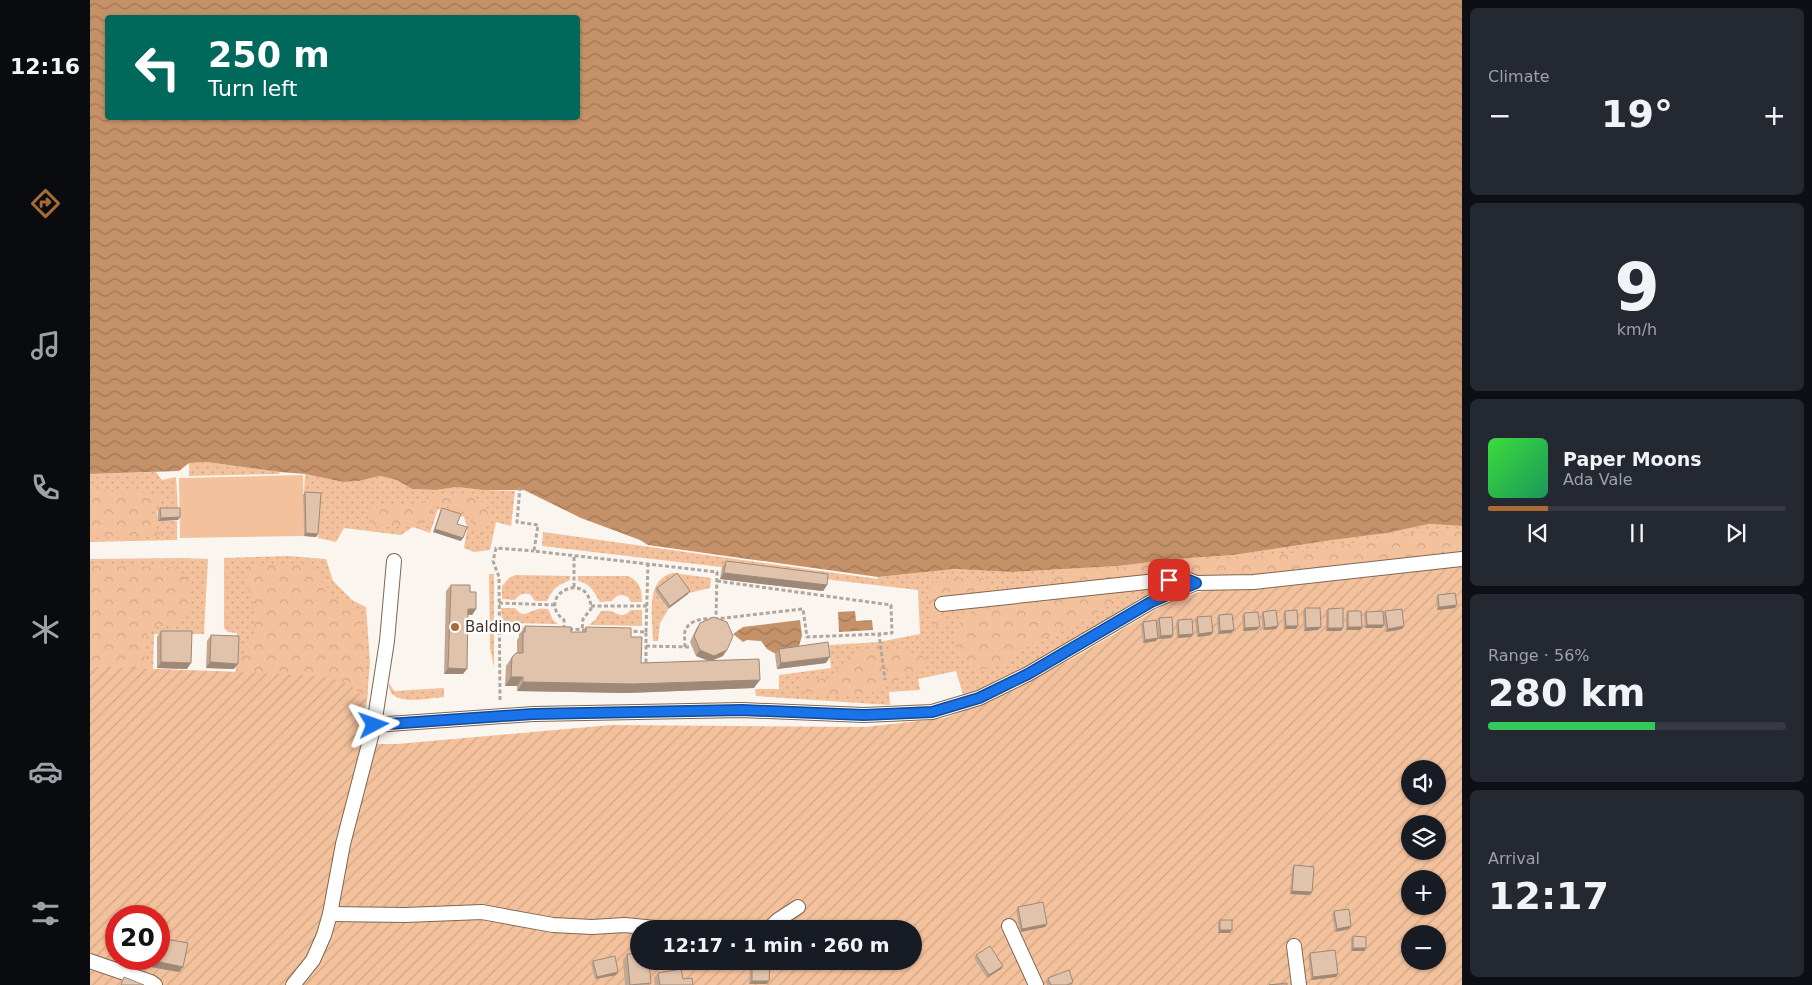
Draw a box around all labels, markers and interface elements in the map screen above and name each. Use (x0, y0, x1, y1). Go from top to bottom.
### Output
icon: left (125, 35, 190, 100)
text: 250 m (208, 35, 330, 75)
text: 12:16 (10, 54, 80, 79)
text: Climate (1488, 67, 1550, 86)
text: Turn left (208, 76, 297, 101)
text: 19° (1601, 92, 1673, 136)
text: − (1488, 99, 1511, 132)
text: + (1763, 99, 1786, 132)
icon: directions (28, 186, 63, 221)
text: 9 (1614, 250, 1660, 325)
text: km/h (1617, 320, 1657, 339)
icon: music (28, 328, 63, 363)
text: Paper Moons (1563, 448, 1702, 470)
icon: phone (28, 470, 63, 505)
text: Ada Vale (1563, 470, 1633, 489)
icon: previous (1524, 519, 1552, 547)
icon: pause (1623, 519, 1651, 547)
icon: next (1722, 519, 1750, 547)
pin (1148, 559, 1190, 601)
icon: arrive (1155, 566, 1183, 594)
icon: climate (28, 612, 63, 647)
place label: Baldino (465, 618, 521, 636)
marker: Baldino (449, 621, 461, 633)
text: Range · 56% (1488, 646, 1590, 665)
text: 280 km (1488, 671, 1645, 715)
position arrow (347, 698, 399, 750)
icon: car (28, 754, 63, 789)
map controls (1401, 760, 1446, 970)
button: sound (1401, 760, 1446, 805)
button: layers (1401, 815, 1446, 860)
text: Arrival (1488, 849, 1540, 868)
button: + (1401, 870, 1446, 915)
text: 12:17 (1488, 874, 1609, 918)
icon: filters (28, 896, 63, 931)
speed limit sign: 20 (105, 905, 170, 970)
button: − (1401, 925, 1446, 970)
text: 12:17 · 1 min · 260 m (662, 934, 890, 956)

